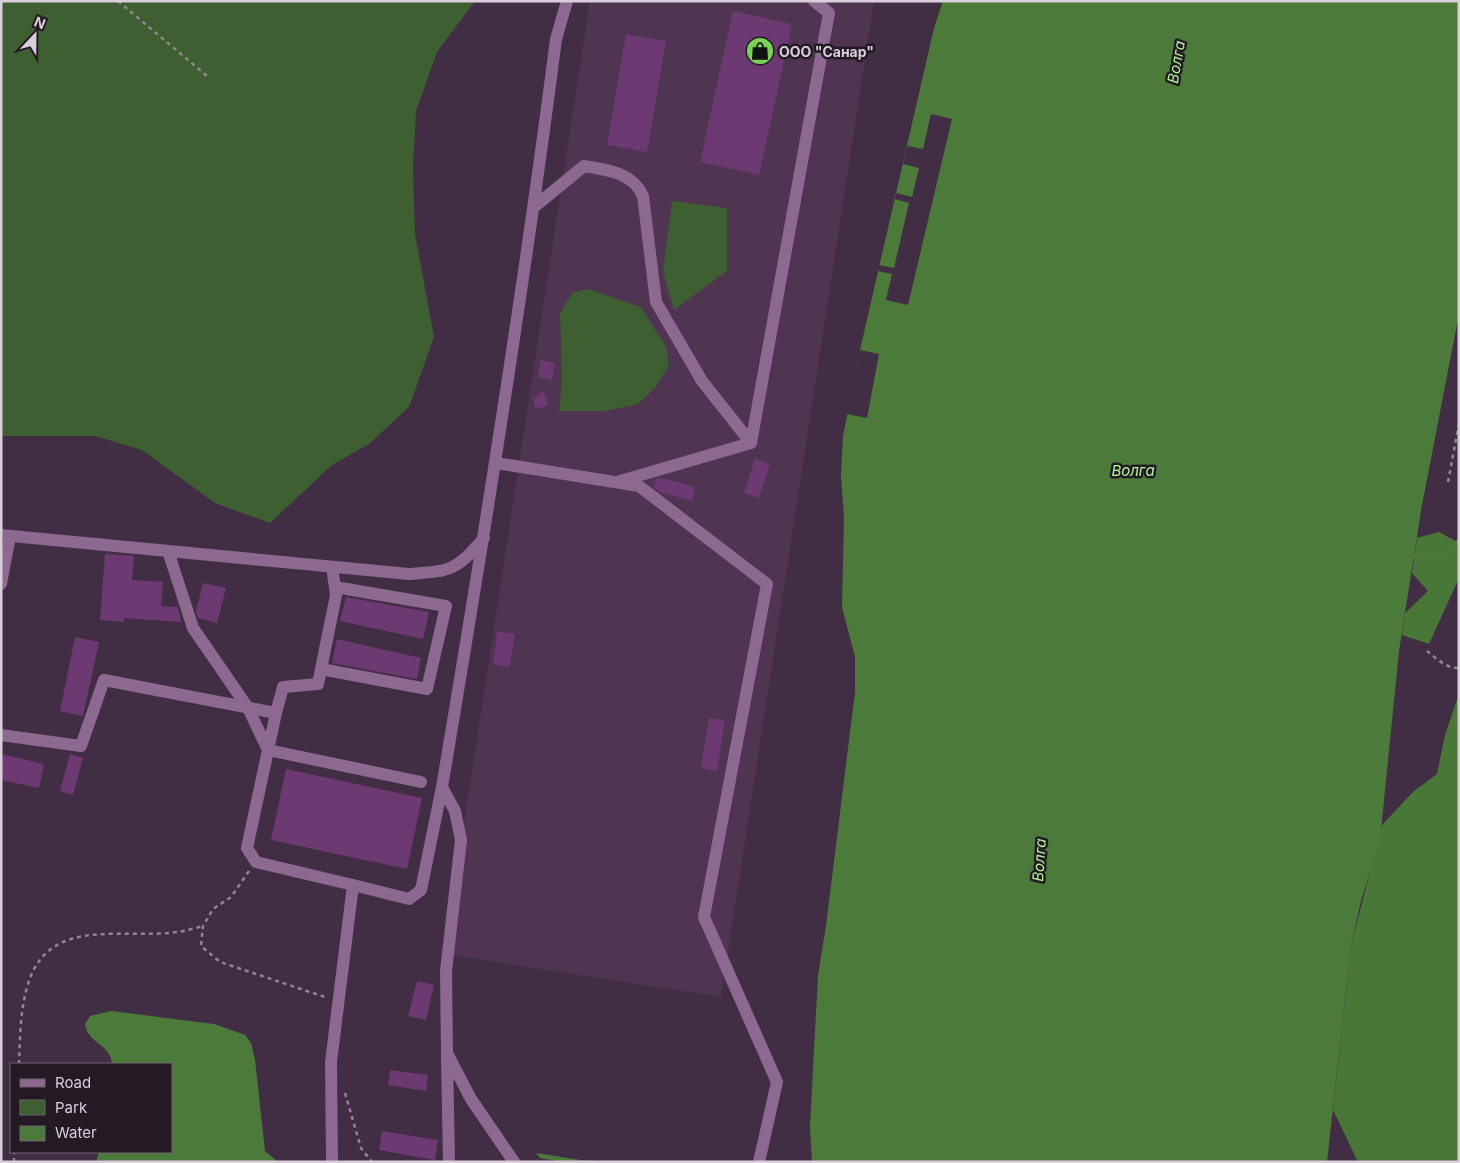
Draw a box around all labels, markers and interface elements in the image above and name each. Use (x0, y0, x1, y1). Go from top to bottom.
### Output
north arrow (10, 10, 60, 60)
text: N (32, 13, 48, 32)
shop icon: ООО "Санар" (745, 36, 775, 66)
water label: Волга (1163, 39, 1189, 85)
place label: ООО "Санар" (779, 43, 874, 60)
water label: Волга (1111, 461, 1155, 480)
water label: Волга (1028, 838, 1050, 882)
legend (10, 1063, 172, 1153)
text: Road (55, 1073, 91, 1092)
text: Park (55, 1098, 88, 1117)
text: Water (55, 1123, 97, 1142)

